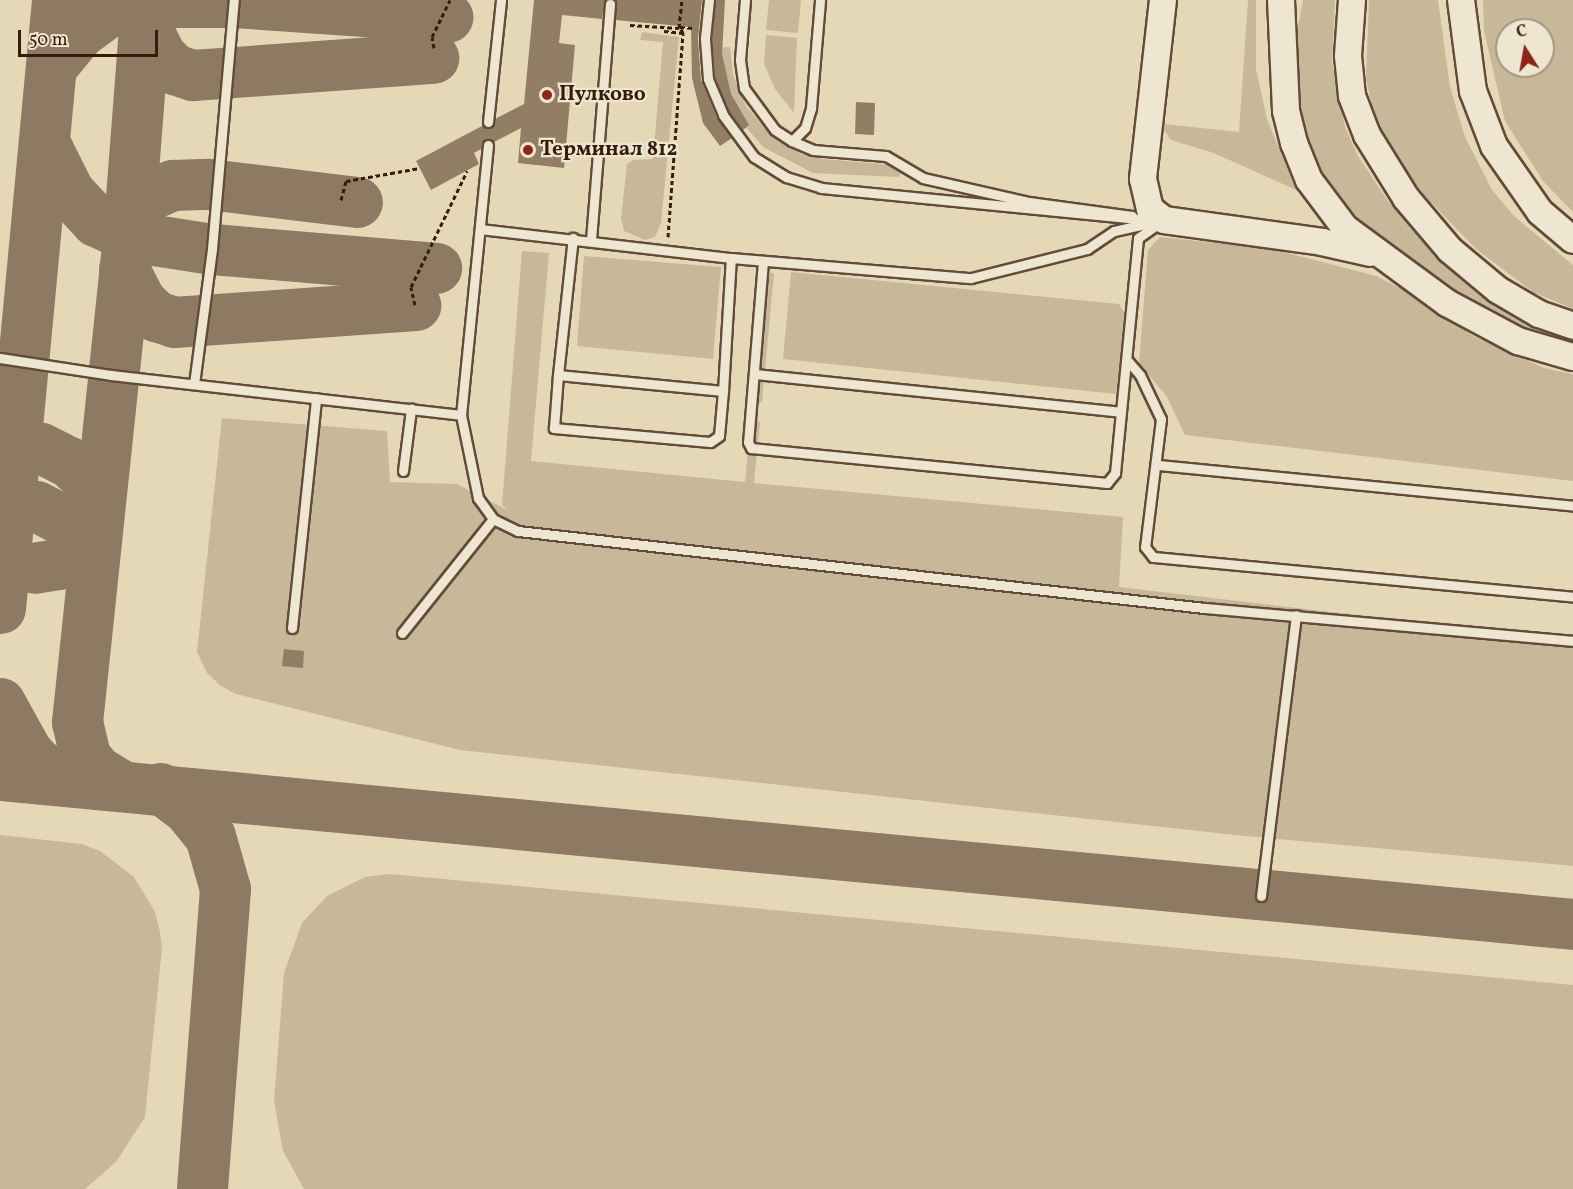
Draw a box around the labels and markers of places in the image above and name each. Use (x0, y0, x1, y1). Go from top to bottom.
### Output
place label: Пулково (559, 82, 646, 108)
marker: Пулково (540, 88, 554, 102)
place label: Терминал 812 (540, 137, 677, 163)
marker: Терминал 812 (521, 143, 535, 157)

